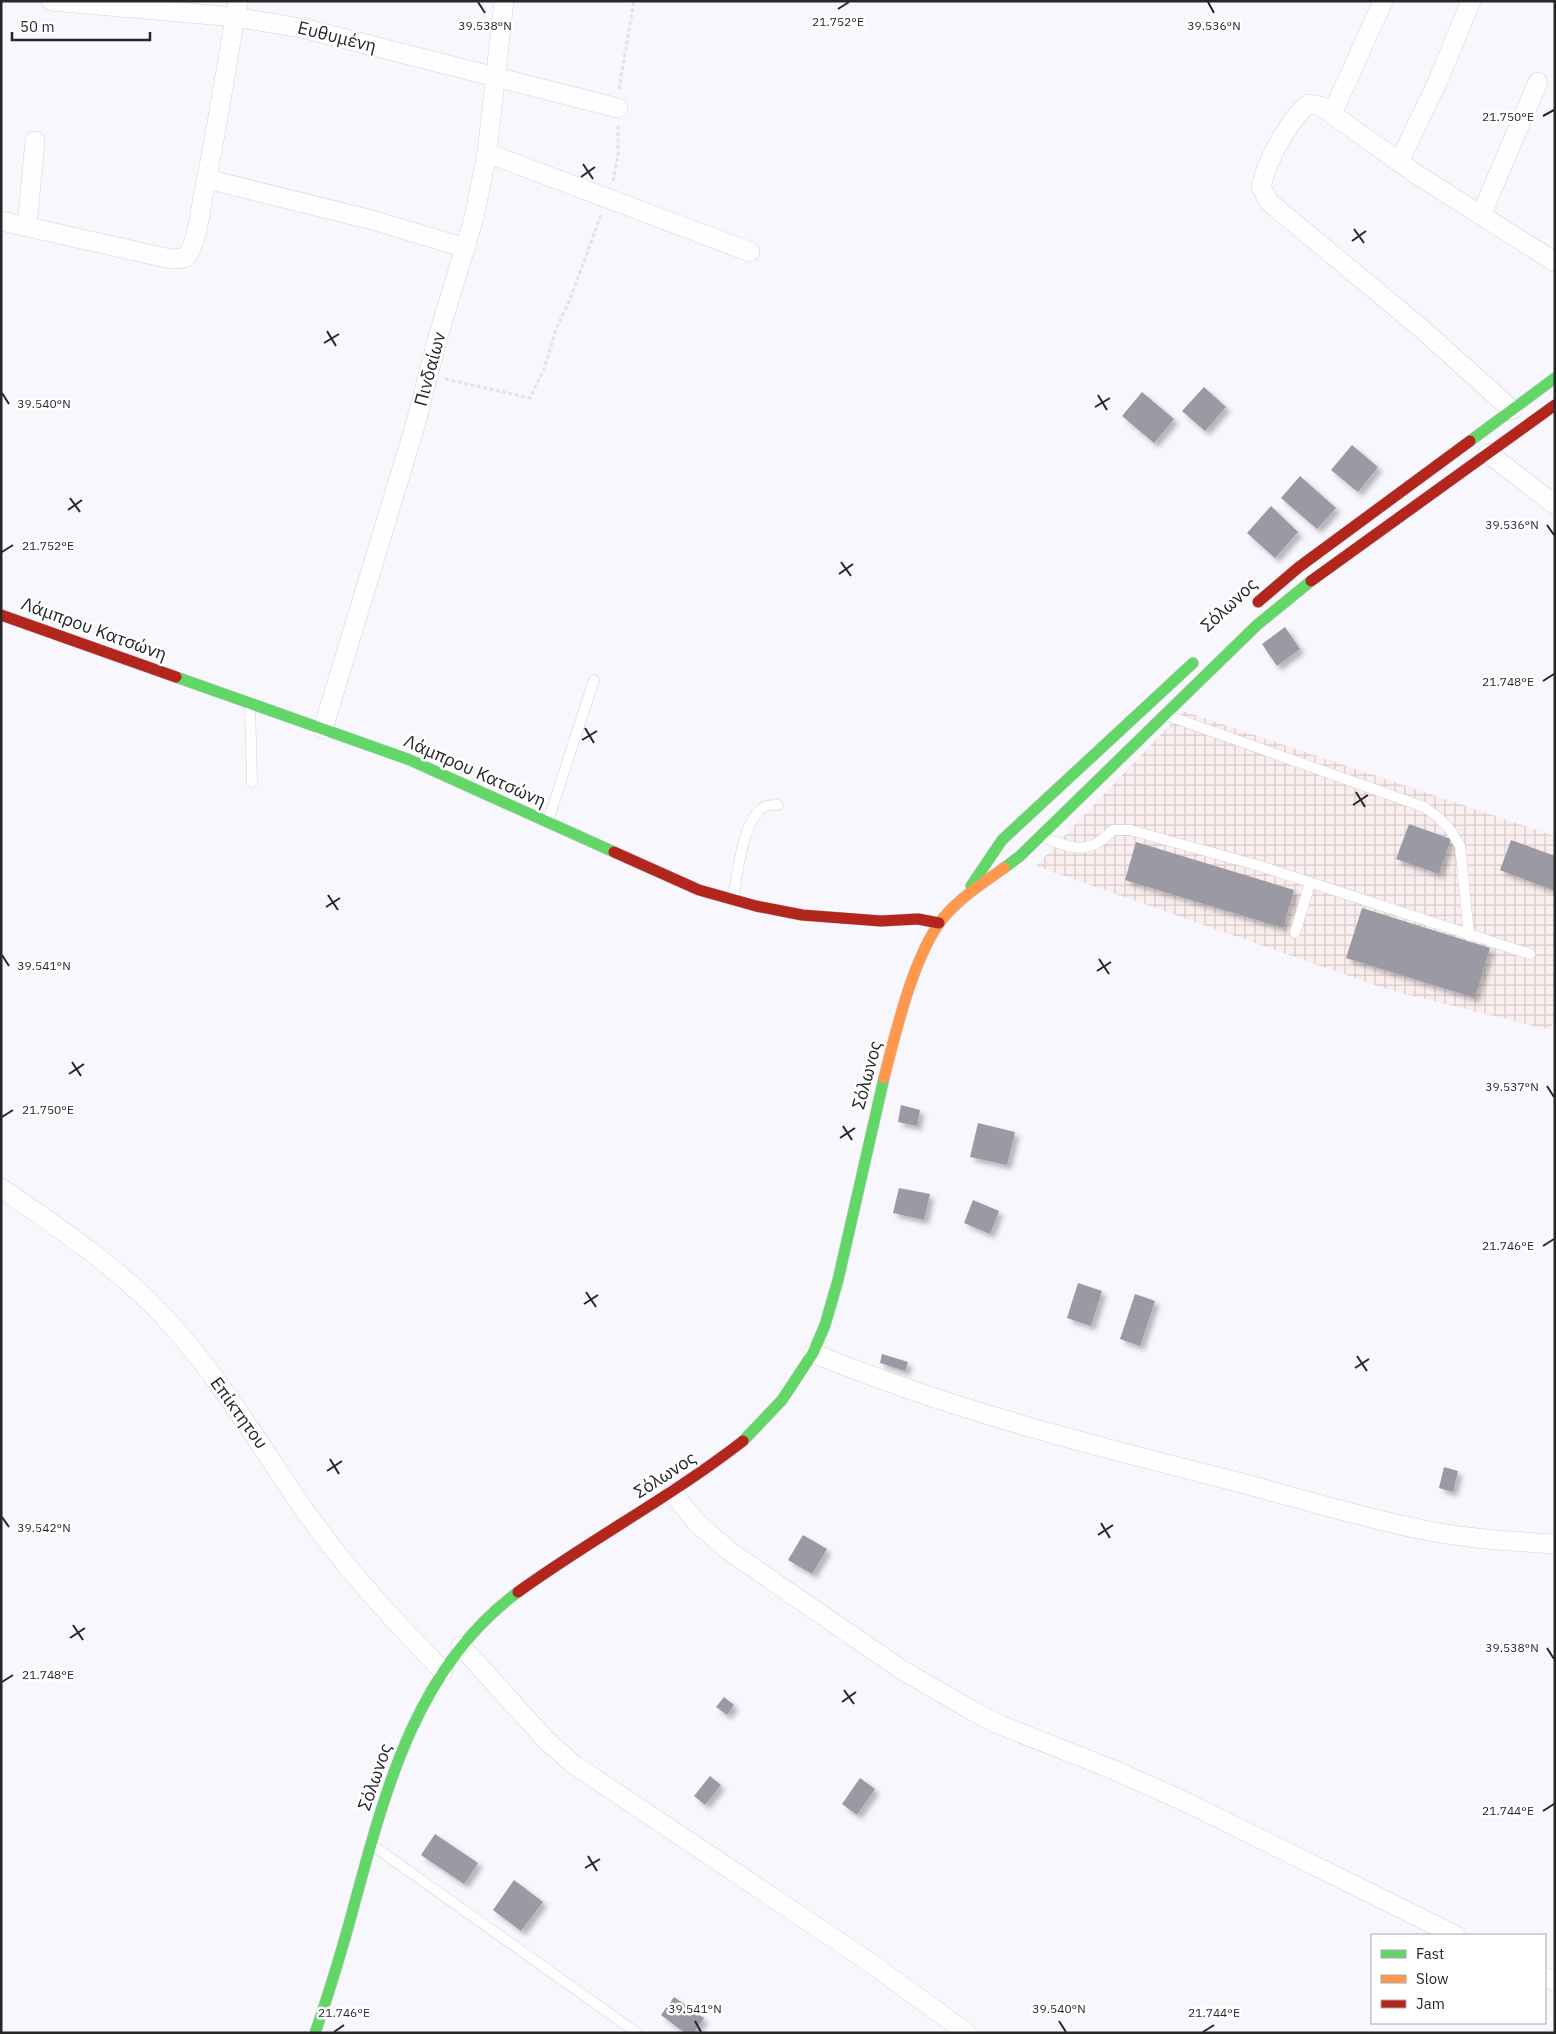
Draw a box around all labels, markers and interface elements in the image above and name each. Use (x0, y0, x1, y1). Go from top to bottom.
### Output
scale bar (12, 10, 150, 42)
text: 21.752°E (812, 14, 864, 29)
street label: Ευθυμένη (295, 16, 379, 57)
text: 50 m (20, 17, 55, 36)
text: 39.538°N (458, 18, 512, 33)
text: 39.536°N (1187, 18, 1241, 33)
text: 21.750°E (1482, 109, 1534, 124)
street label: Πινδαίων (409, 329, 450, 409)
text: 39.540°N (17, 396, 71, 411)
text: 39.536°N (1485, 517, 1539, 532)
text: 21.752°E (22, 538, 74, 553)
street label: Σόλωνος (1195, 572, 1262, 637)
street label: Λάμπρου Κατσώνη (18, 592, 170, 666)
text: 21.748°E (1482, 674, 1534, 689)
street label: Λάμπρου Κατσώνη (401, 729, 550, 812)
text: 39.541°N (17, 958, 71, 973)
street label: Σόλωνος (846, 1038, 887, 1111)
text: 39.537°N (1485, 1079, 1539, 1094)
text: 21.750°E (22, 1102, 74, 1117)
text: 21.746°E (1482, 1238, 1534, 1253)
street label: Επίκτητου (206, 1372, 273, 1453)
street label: Σόλωνος (629, 1446, 700, 1503)
text: 39.542°N (17, 1520, 71, 1535)
text: 39.538°N (1485, 1640, 1539, 1655)
text: 21.748°E (22, 1667, 74, 1682)
street label: Σόλωνος (352, 1740, 397, 1813)
text: 21.744°E (1482, 1803, 1534, 1818)
legend (1371, 1934, 1546, 2024)
text: Fast (1416, 1944, 1444, 1963)
text: Slow (1416, 1969, 1449, 1988)
text: Jam (1416, 1994, 1445, 2013)
text: 39.541°N (668, 2001, 722, 2016)
text: 39.540°N (1032, 2001, 1086, 2016)
text: 21.746°E (318, 2005, 370, 2020)
text: 21.744°E (1188, 2005, 1240, 2020)

